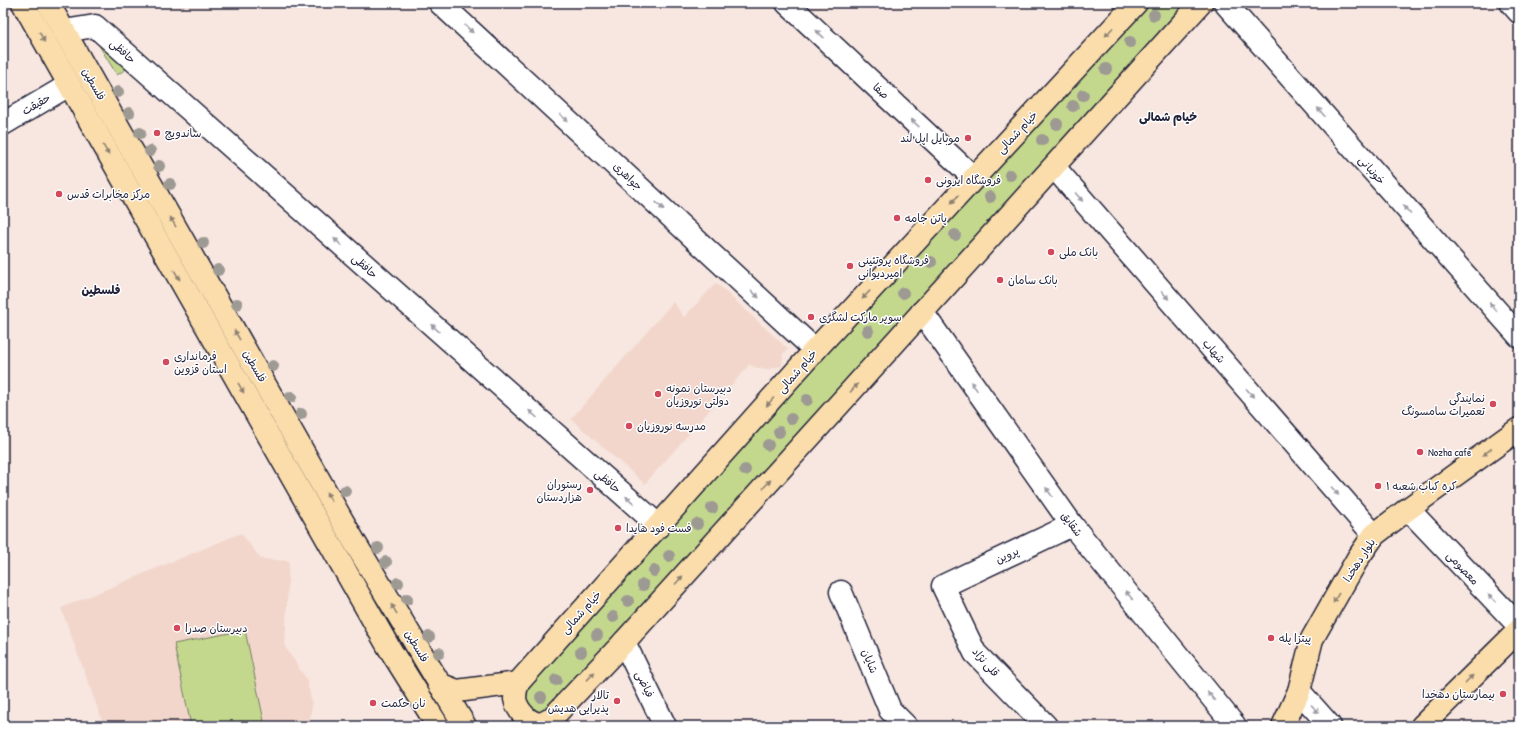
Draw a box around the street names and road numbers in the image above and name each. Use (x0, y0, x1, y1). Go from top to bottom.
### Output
street label: حافظی (107, 36, 139, 67)
street label: فلسطین (79, 65, 109, 103)
street label: صفا (870, 80, 892, 102)
street label: حقیقت (19, 90, 53, 118)
street label: خیام شمالی (994, 108, 1042, 158)
street label: خونبانی (1355, 153, 1388, 188)
street label: جواهری (610, 159, 646, 194)
street label: حافظی (349, 251, 381, 282)
street label: شهاب (1199, 336, 1228, 367)
street label: خیام شمالی (774, 346, 821, 397)
street label: فلسطین (240, 347, 270, 385)
street label: حافظی (591, 466, 624, 497)
street label: شقایق (1058, 509, 1086, 539)
street label: بلوار دهخدا (1340, 536, 1379, 585)
street label: پروین (993, 544, 1021, 566)
street label: معصومی (1443, 548, 1482, 588)
street label: خیام شمالی (558, 587, 606, 638)
street label: فلسطین (402, 627, 432, 665)
street label: قلی نژاد (969, 645, 1002, 680)
street label: شایان (859, 647, 881, 675)
street label: فیاضی (632, 668, 657, 700)

